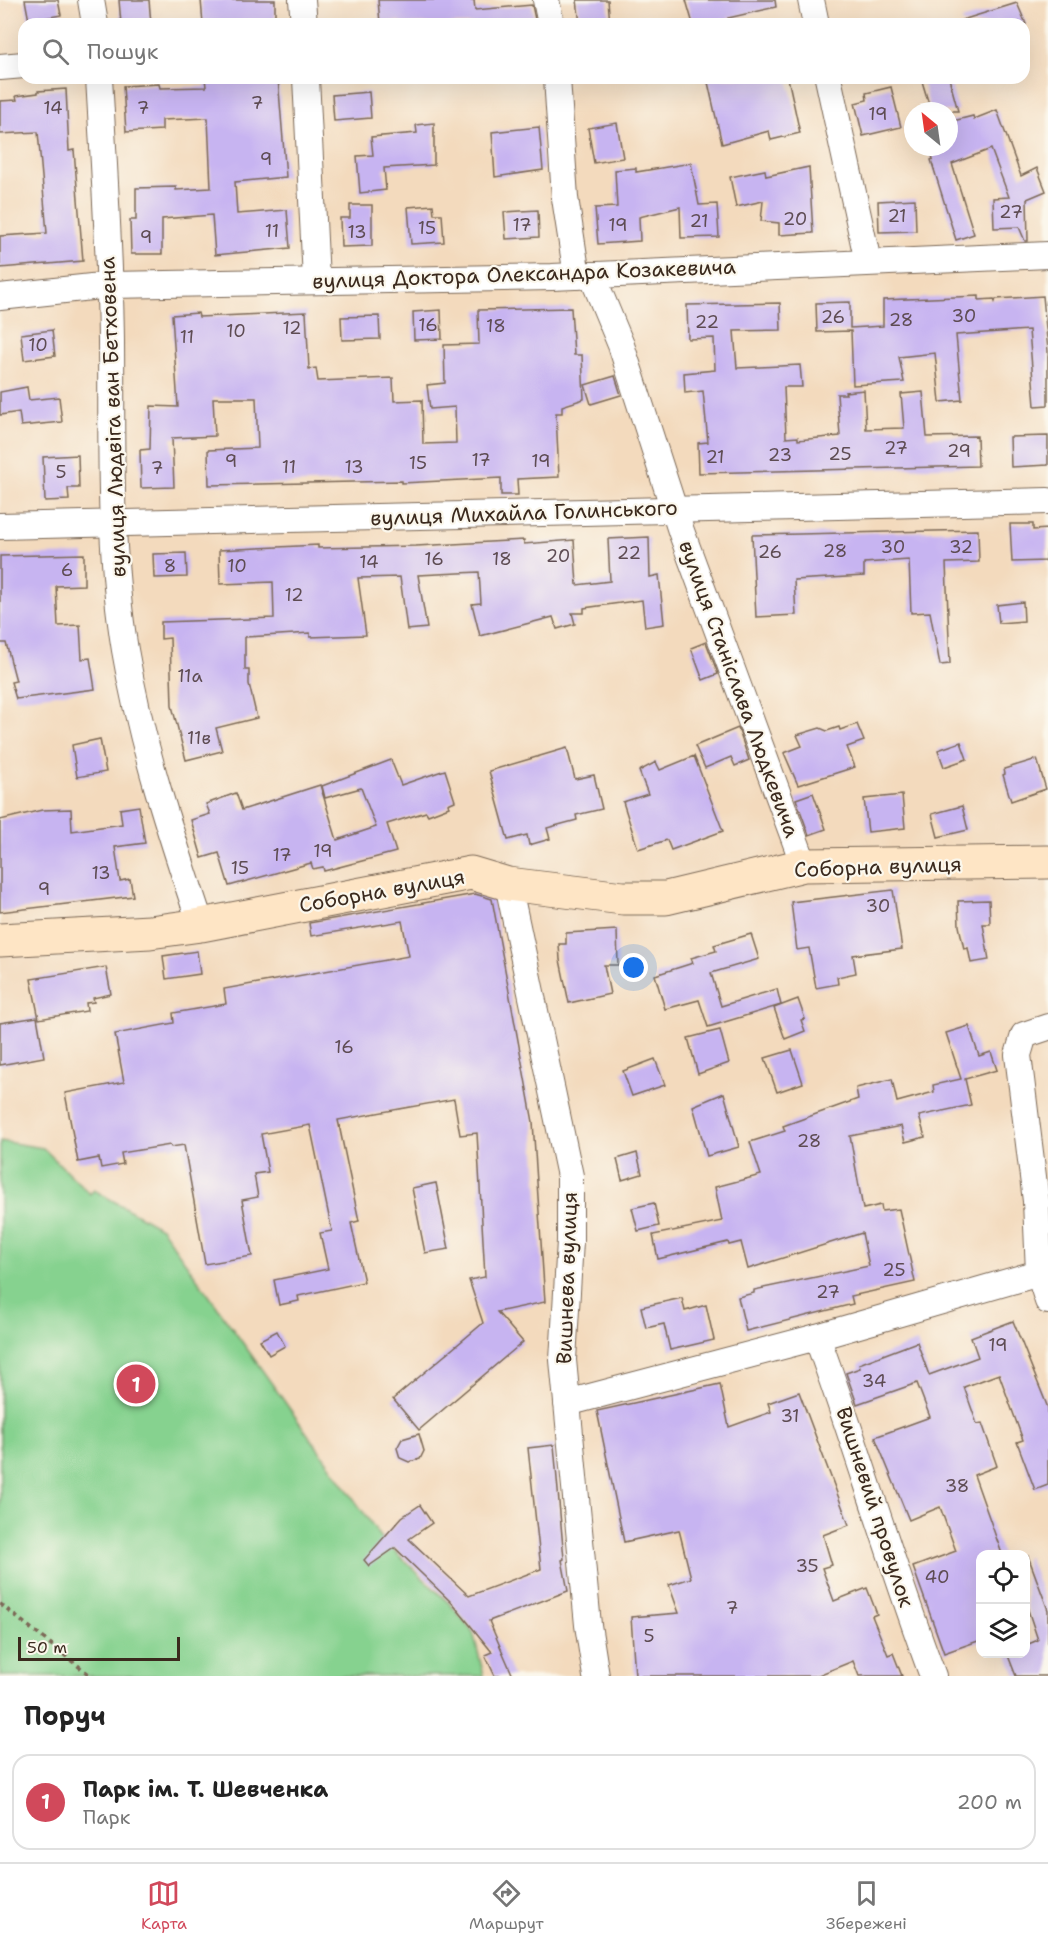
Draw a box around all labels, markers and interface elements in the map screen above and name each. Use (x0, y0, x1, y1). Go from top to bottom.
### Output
search box (18, 18, 1030, 84)
icon: search (39, 35, 72, 68)
text: Пошук (87, 37, 158, 66)
house number: 7 (251, 91, 263, 115)
house number: 14 (43, 96, 63, 120)
house number: 7 (137, 96, 149, 120)
house number: 19 (868, 102, 888, 126)
north arrow (904, 102, 958, 156)
house number: 9 (260, 147, 272, 171)
house number: 27 (999, 200, 1023, 224)
house number: 21 (887, 204, 907, 228)
house number: 20 (783, 207, 807, 231)
house number: 21 (689, 209, 709, 233)
house number: 17 (512, 213, 532, 237)
house number: 19 (608, 213, 628, 237)
house number: 15 (418, 216, 436, 240)
house number: 11 (265, 219, 279, 243)
house number: 13 (347, 220, 367, 244)
house number: 9 (140, 225, 152, 249)
street label: вулиця Доктора Олександра Козакевича (312, 253, 736, 295)
street label: вулиця Людвіга ван Бетховена (93, 256, 133, 578)
house number: 30 (952, 304, 976, 328)
house number: 26 (821, 305, 845, 329)
house number: 28 (889, 308, 913, 332)
house number: 22 (695, 310, 719, 334)
house number: 16 (418, 313, 438, 337)
house number: 18 (486, 314, 506, 338)
house number: 12 (282, 316, 302, 340)
house number: 10 (226, 319, 246, 343)
house number: 11 (180, 325, 194, 349)
house number: 10 (28, 333, 48, 357)
house number: 27 (884, 436, 908, 460)
house number: 29 (947, 439, 971, 463)
house number: 25 (828, 442, 852, 466)
house number: 23 (768, 443, 792, 467)
house number: 21 (705, 445, 725, 469)
house number: 17 (471, 448, 491, 472)
house number: 9 (225, 449, 237, 473)
house number: 19 (531, 449, 551, 473)
house number: 15 (409, 451, 427, 475)
house number: 11 (282, 455, 296, 479)
house number: 13 (344, 455, 364, 479)
house number: 7 (151, 456, 163, 480)
house number: 5 (55, 460, 67, 484)
street label: вулиця Михайла Голинського (370, 494, 678, 532)
house number: 30 (881, 535, 905, 559)
house number: 32 (949, 535, 973, 559)
street label: вулиця Станіслава Людкевича (672, 536, 806, 842)
house number: 28 (823, 539, 847, 563)
house number: 26 (758, 540, 782, 564)
house number: 22 (617, 541, 641, 565)
house number: 20 (546, 544, 570, 568)
house number: 16 (424, 547, 444, 571)
house number: 18 (492, 547, 512, 571)
house number: 14 (359, 550, 379, 574)
house number: 8 (164, 554, 176, 578)
house number: 10 (227, 554, 247, 578)
house number: 6 (61, 558, 73, 582)
house number: 12 (284, 583, 304, 607)
house number: 11а (177, 664, 203, 688)
house number: 11в (187, 726, 211, 750)
house number: 19 (313, 839, 333, 863)
house number: 17 (272, 843, 292, 867)
street label: Соборна вулиця (794, 850, 962, 884)
house number: 15 (231, 856, 249, 880)
house number: 13 (91, 861, 111, 885)
street label: Соборна вулиця (297, 863, 467, 919)
house number: 9 (38, 877, 50, 901)
house number: 30 (866, 894, 890, 918)
your location (619, 953, 648, 982)
house number: 16 (334, 1035, 354, 1059)
house number: 28 (797, 1129, 821, 1153)
street label: Вишнева вулиця (550, 1191, 584, 1365)
house number: 25 (882, 1258, 906, 1282)
house number: 27 (816, 1280, 840, 1304)
house number: 19 (988, 1333, 1008, 1357)
pin: 1 (116, 1362, 156, 1406)
house number: 34 (862, 1369, 886, 1393)
street label: Вишневий провулок (829, 1403, 921, 1611)
house number: 31 (780, 1404, 800, 1428)
house number: 38 (945, 1474, 969, 1498)
map controls (976, 1550, 1030, 1658)
button: locate (976, 1550, 1030, 1604)
house number: 35 (795, 1554, 819, 1578)
house number: 40 (924, 1565, 950, 1589)
house number: 7 (726, 1596, 738, 1620)
button: layers (976, 1604, 1030, 1658)
house number: 5 (643, 1624, 655, 1648)
scale bar (18, 1634, 180, 1662)
text: 50 m (27, 1637, 67, 1658)
text: Поруч (24, 1698, 106, 1733)
text: Парк ім. Т. Шевченка (83, 1775, 328, 1804)
text: 1 (41, 1789, 50, 1815)
text: 200 m (957, 1789, 1022, 1815)
text: Парк (83, 1804, 130, 1830)
tab: Карта (141, 1877, 187, 1934)
tab: Маршрут (469, 1877, 544, 1934)
tab: Збережені (826, 1877, 907, 1934)

